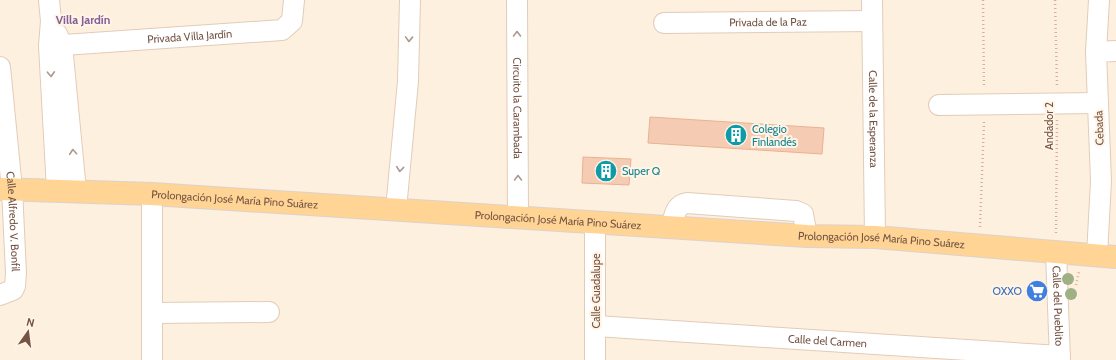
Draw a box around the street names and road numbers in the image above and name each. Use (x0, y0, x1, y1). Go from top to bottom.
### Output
street label: Privada de la Paz (729, 15, 807, 29)
street label: Privada Villa Jardín (147, 26, 233, 46)
street label: Circuito la Carambada (510, 57, 525, 160)
street label: Calle de la Esperanza (866, 70, 881, 169)
street label: Andador 2 (1042, 102, 1056, 150)
street label: Cebada (1091, 110, 1107, 146)
street label: Calle Alfredo V. Bonfil (3, 171, 23, 272)
street label: Prolongación José María Pino Suárez (151, 187, 319, 212)
street label: Prolongación José María Pino Suárez (474, 208, 642, 232)
street label: Prolongación José María Pino Suárez (798, 228, 965, 251)
street label: Calle Guadalupe (589, 253, 603, 329)
street label: Calle del Pueblito (1050, 265, 1066, 347)
street label: Calle del Carmen (788, 331, 867, 351)

